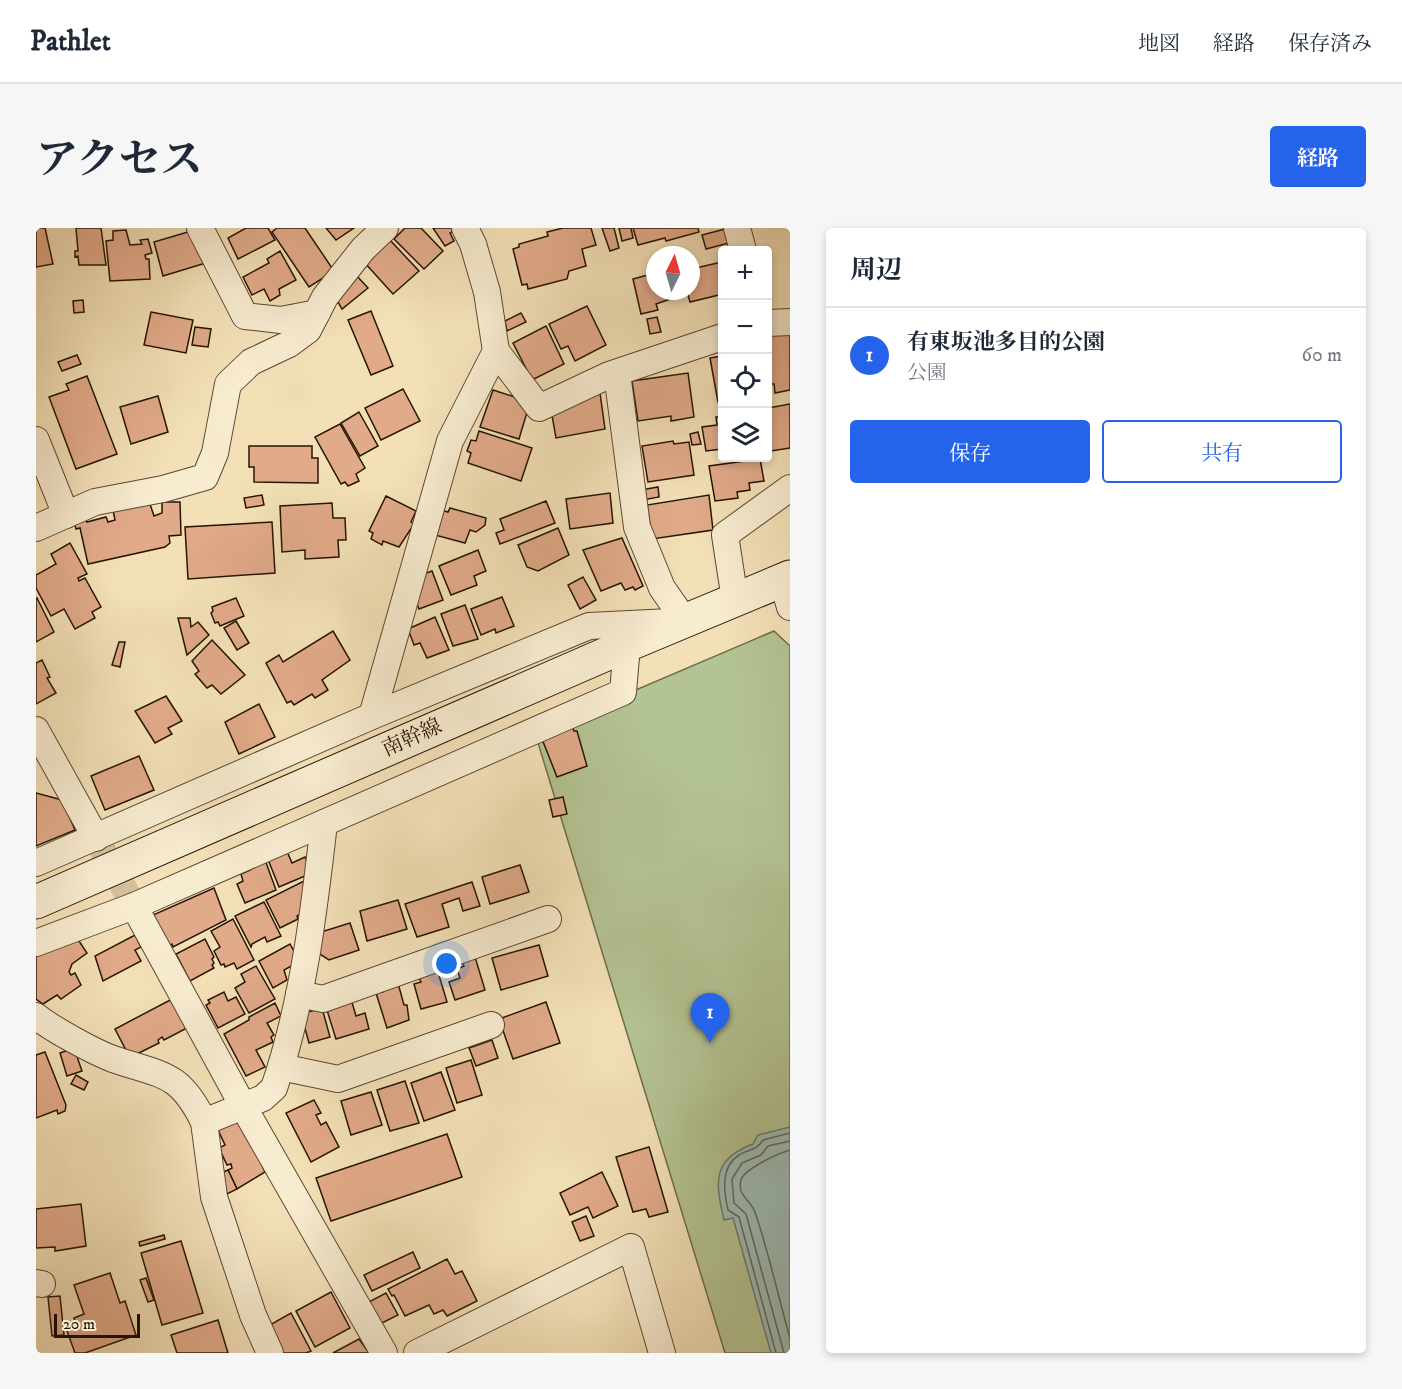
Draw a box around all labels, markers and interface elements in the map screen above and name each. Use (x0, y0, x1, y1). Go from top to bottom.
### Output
text: Pathlet (30, 24, 111, 59)
text: 地図 (1138, 31, 1180, 57)
text: 経路 (1213, 31, 1255, 57)
text: 保存済み (1288, 31, 1372, 57)
button: 経路 (1270, 126, 1366, 187)
text: アクセス (36, 135, 203, 187)
north arrow (646, 246, 700, 300)
map controls (718, 246, 772, 462)
button: + (718, 246, 772, 300)
text: 周辺 (850, 254, 902, 287)
button: − (718, 300, 772, 354)
text: 有東坂池多目的公園 (907, 329, 1105, 356)
text: 1 (866, 343, 873, 368)
text: 60 m (1302, 343, 1342, 368)
button: locate (718, 354, 772, 408)
text: 公園 (907, 361, 947, 386)
button: layers (718, 408, 772, 462)
button: 保存 (850, 420, 1090, 483)
button: 共有 (1102, 420, 1342, 483)
street label: 南幹線 (378, 713, 446, 763)
your location (432, 949, 461, 978)
pin: 1 (690, 994, 730, 1043)
scale bar (54, 1311, 140, 1338)
text: 20 m (63, 1314, 95, 1334)

